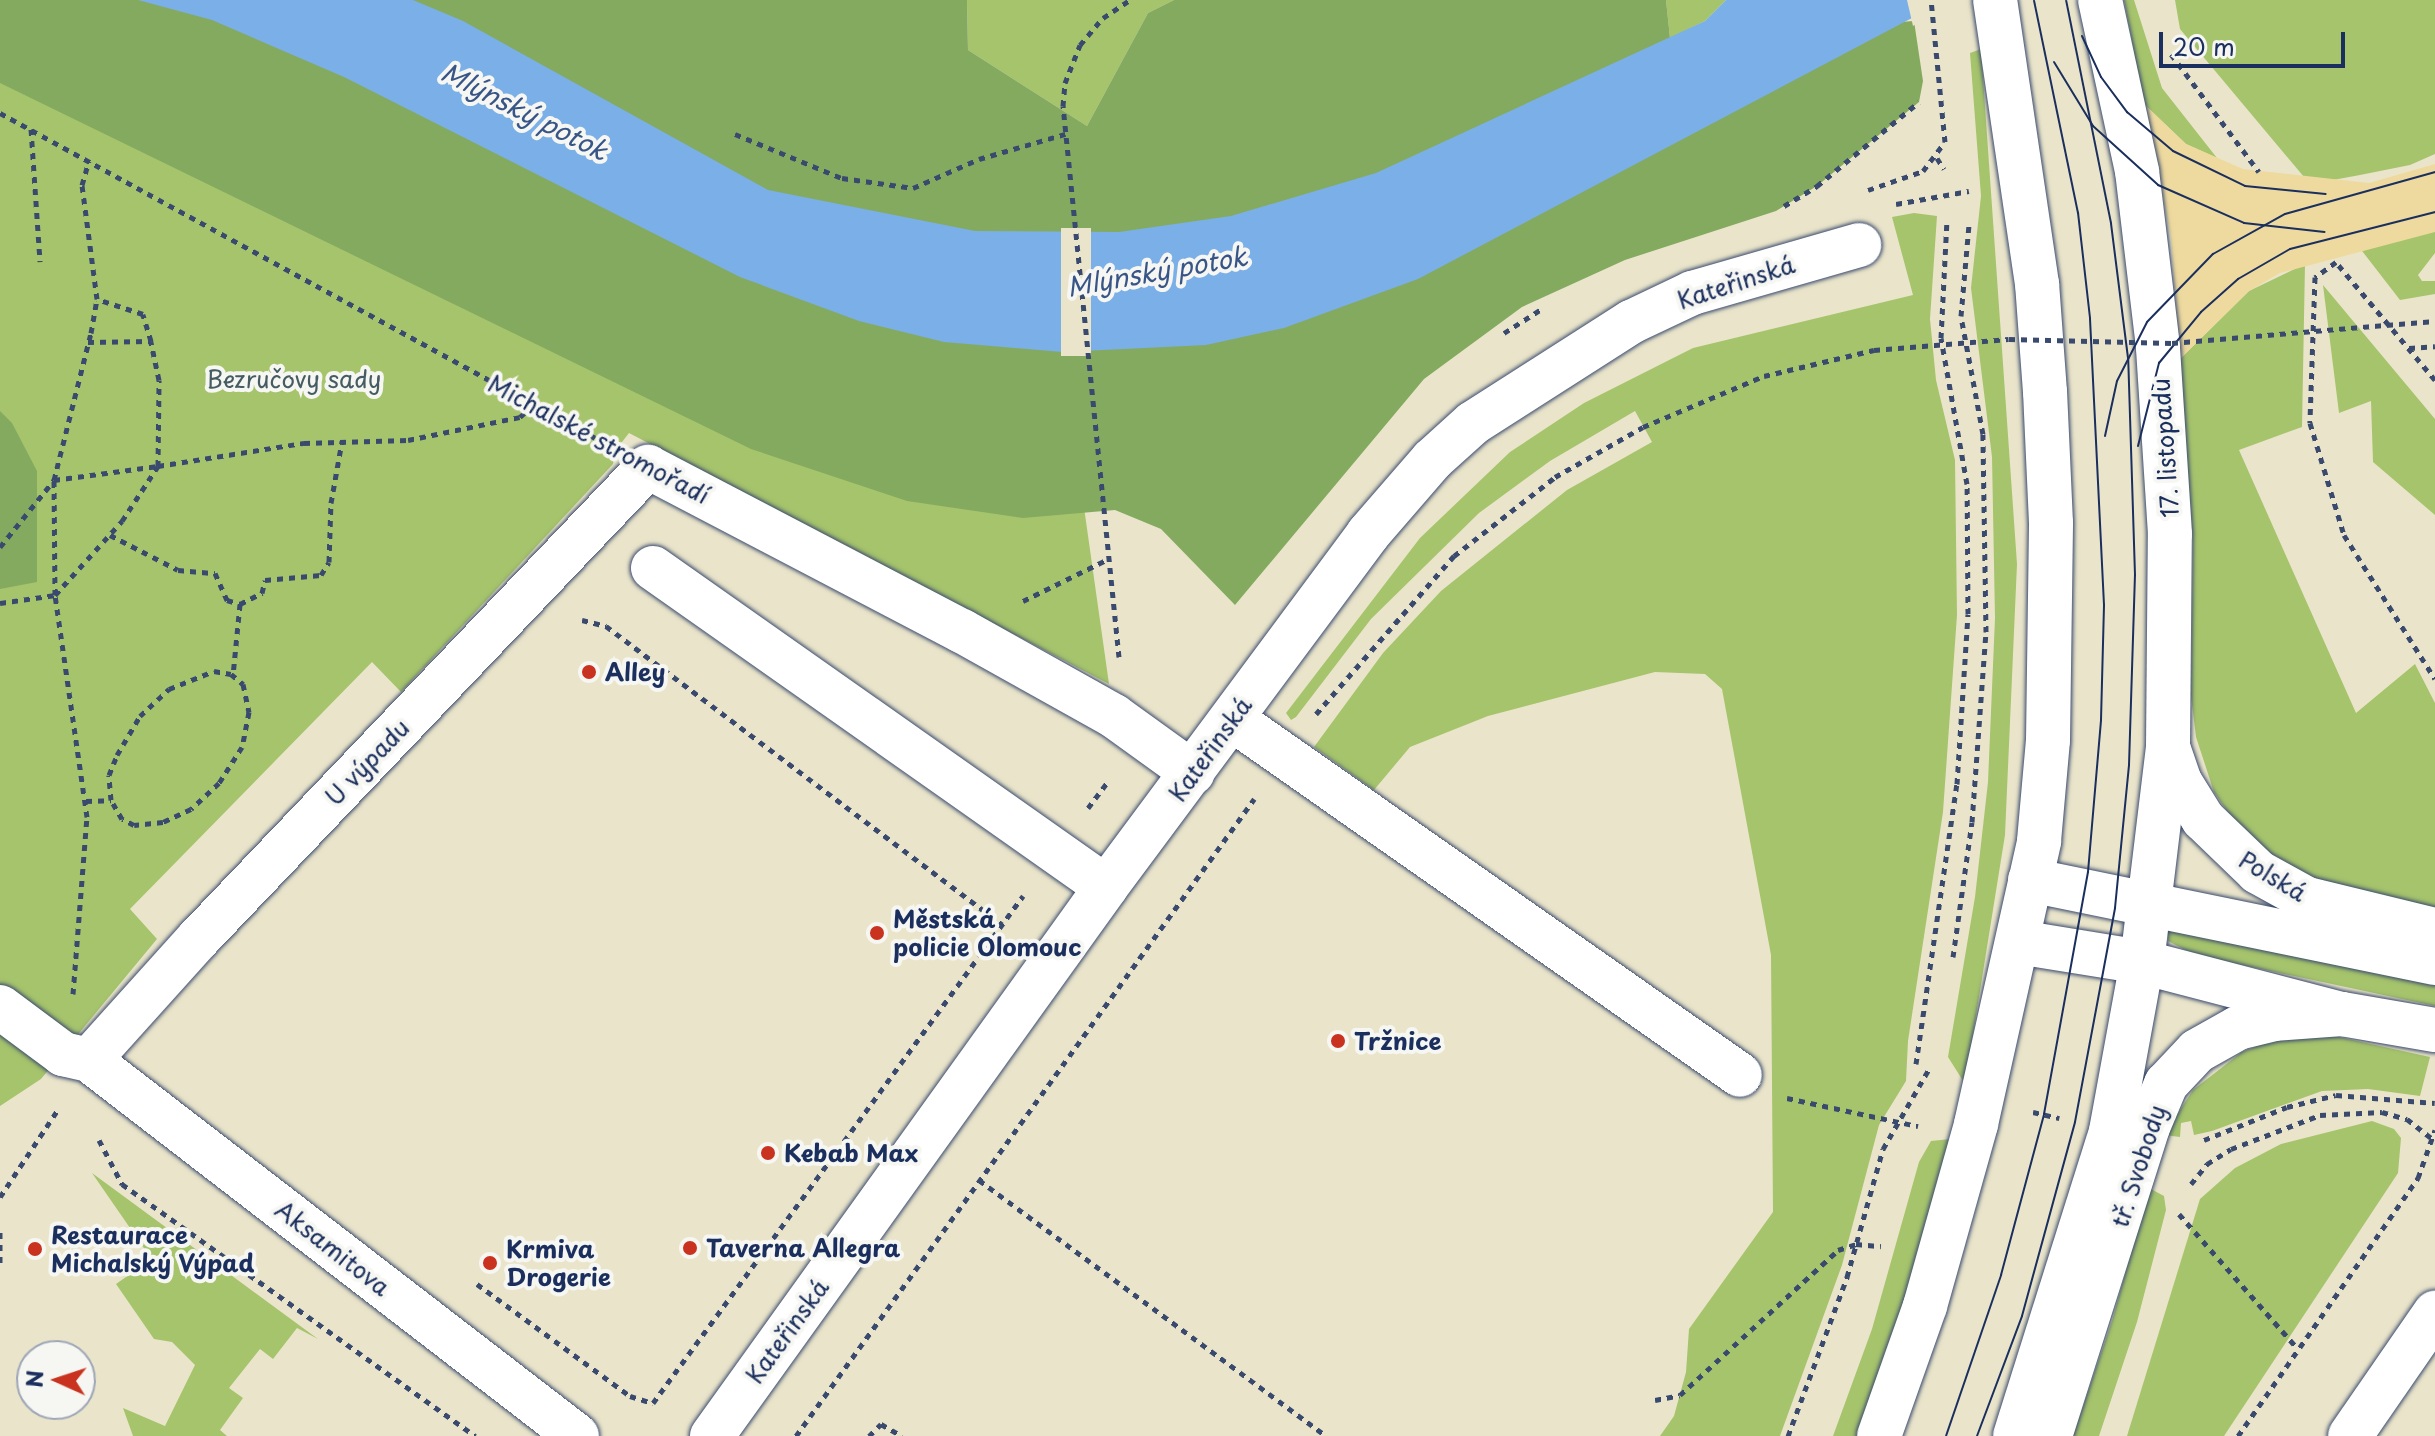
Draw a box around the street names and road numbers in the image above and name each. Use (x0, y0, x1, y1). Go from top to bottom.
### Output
street label: Kateřinská (1674, 250, 1798, 314)
street label: Michalské stromořadí (484, 369, 714, 509)
street label: 17. listopadu (2146, 377, 2184, 519)
street label: Kateřinská (1163, 691, 1257, 807)
street label: U výpadu (319, 713, 415, 811)
street label: Polská (2234, 845, 2312, 907)
street label: tř. Svobody (2105, 1101, 2171, 1231)
street label: Aksamitova (270, 1194, 396, 1302)
street label: Kateřinská (740, 1273, 834, 1389)

